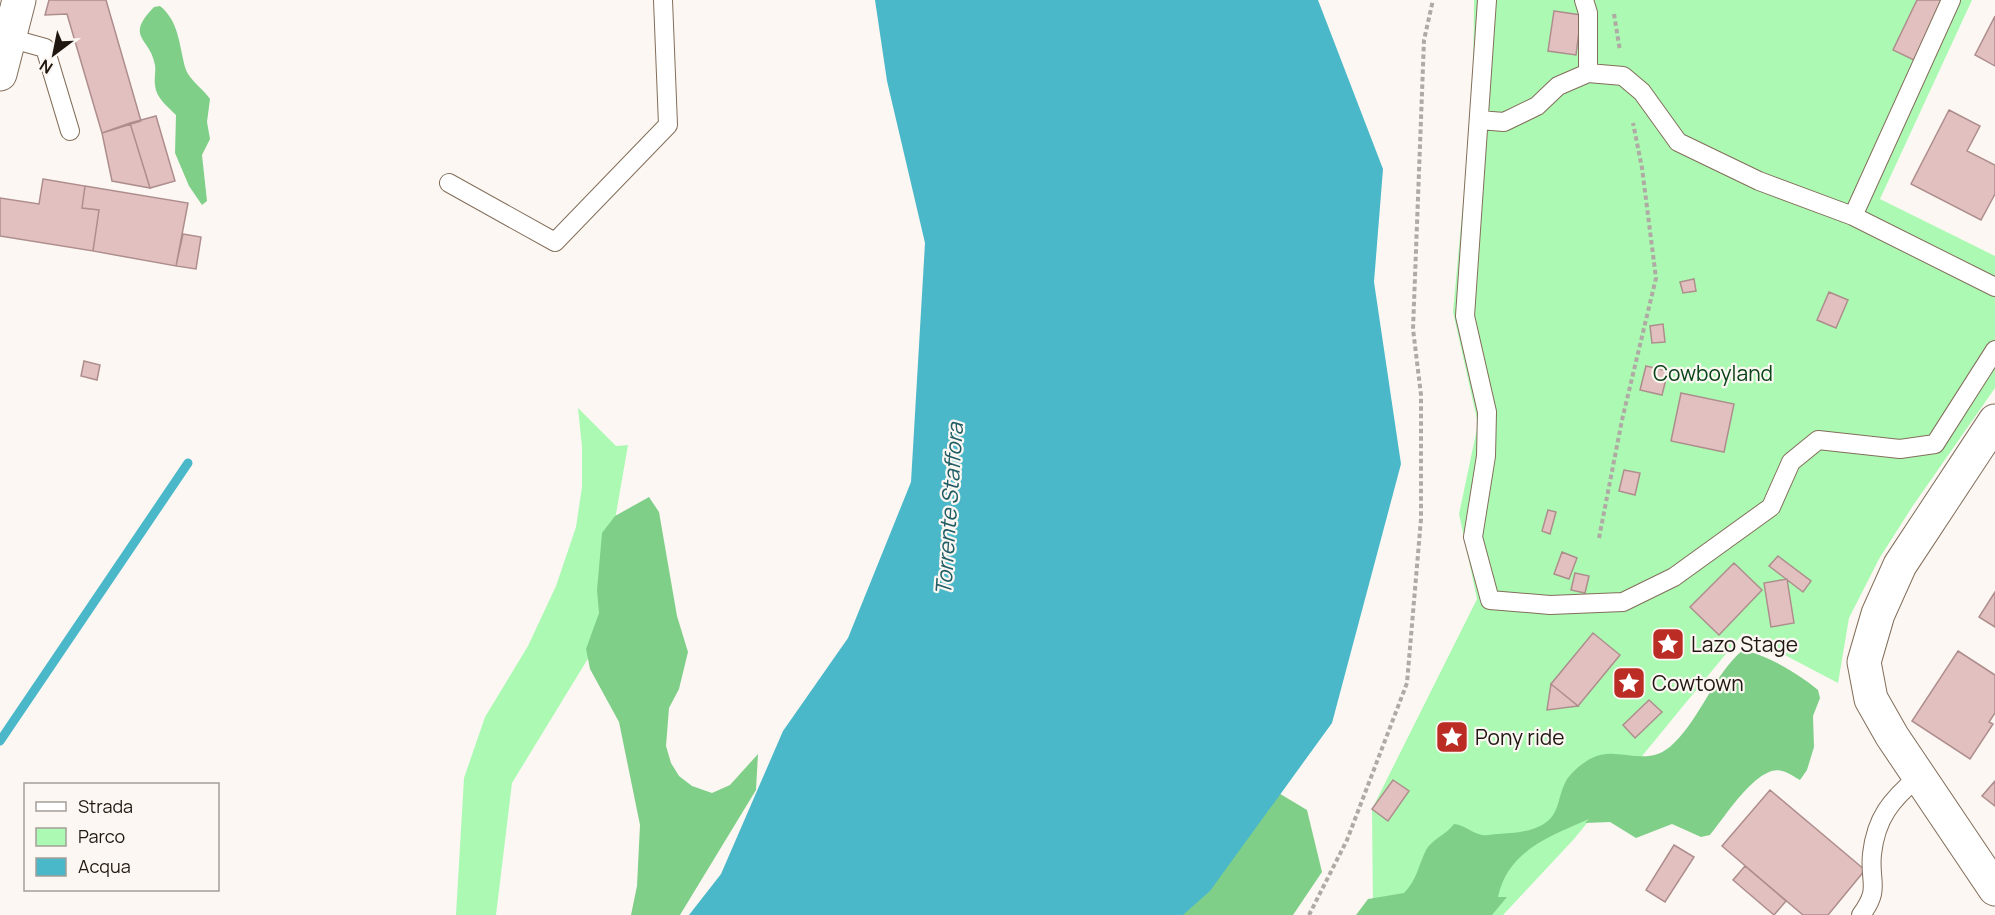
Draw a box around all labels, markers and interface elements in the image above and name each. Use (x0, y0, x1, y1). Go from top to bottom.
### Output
north arrow (24, 24, 84, 84)
text: N (35, 54, 57, 79)
park label: Cowboyland (1653, 359, 1773, 387)
water label: Torrente Staffora (928, 420, 970, 596)
place icon: Lazo Stage (1650, 626, 1686, 662)
place label: Lazo Stage (1691, 630, 1798, 658)
place icon: Cowtown (1611, 665, 1647, 701)
place label: Cowtown (1652, 669, 1744, 697)
place icon: Pony ride (1434, 719, 1470, 755)
place label: Pony ride (1475, 723, 1565, 751)
legend (24, 783, 219, 891)
text: Strada (78, 794, 133, 818)
text: Parco (78, 824, 125, 848)
text: Acqua (78, 854, 131, 878)

